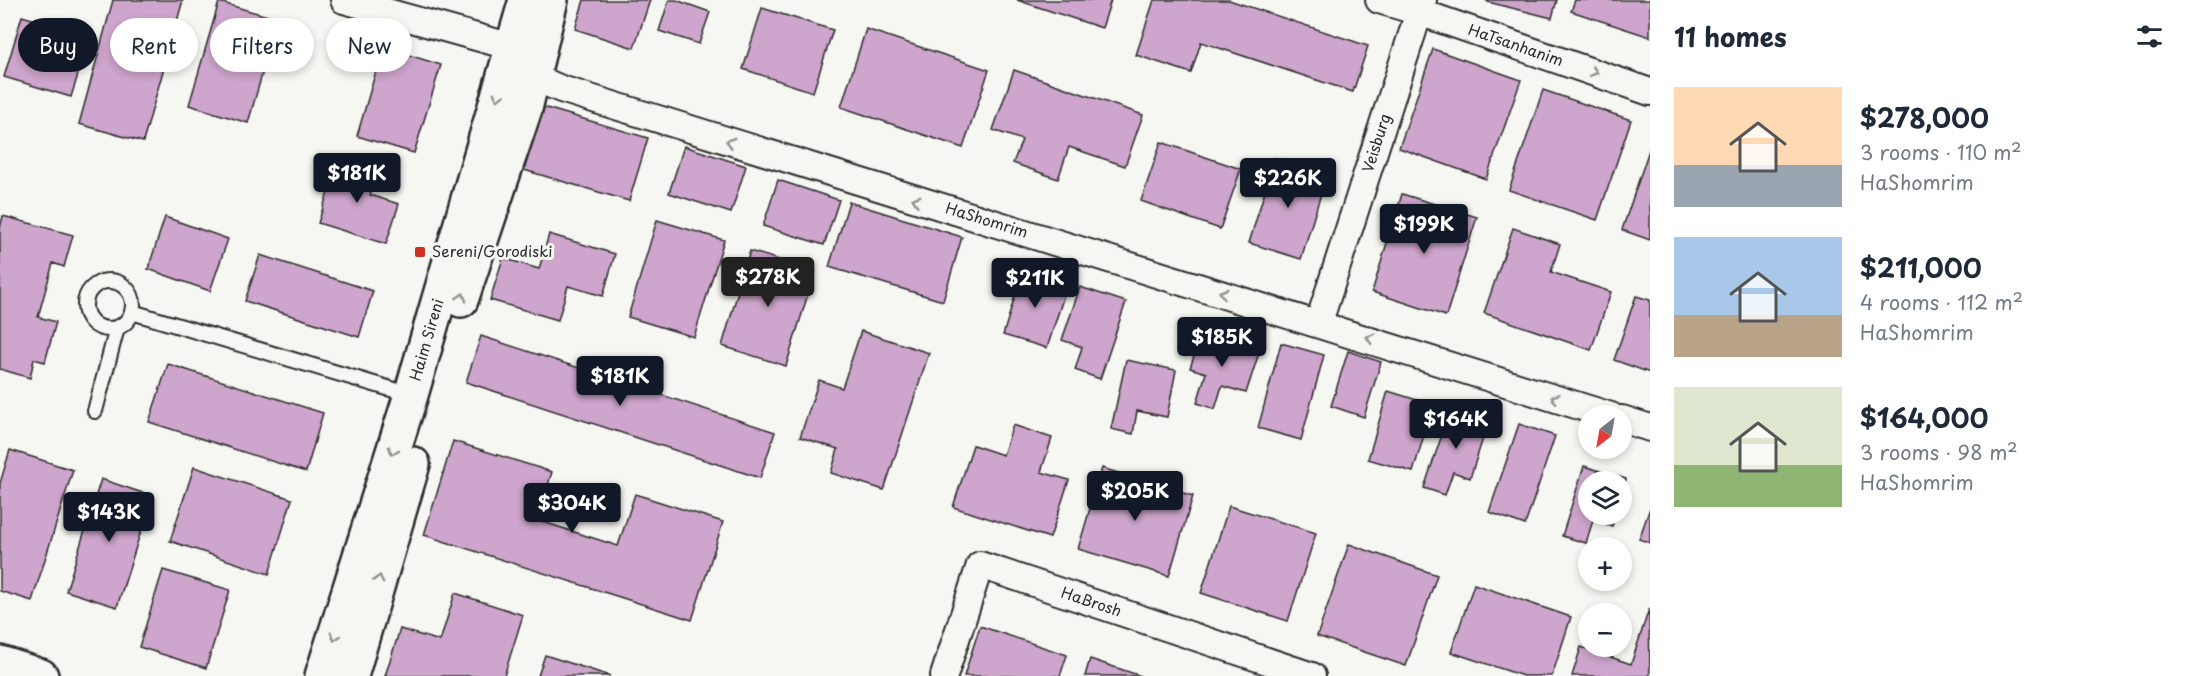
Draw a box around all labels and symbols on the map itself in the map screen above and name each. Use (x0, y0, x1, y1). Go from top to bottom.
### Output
street label: HaTsanhanim (1465, 17, 1567, 71)
one-way arrow (1588, 65, 1599, 78)
one-way arrow (493, 91, 505, 101)
street label: Veisburg (1355, 110, 1396, 175)
one-way arrow (725, 137, 736, 149)
pin: $181K (315, 153, 399, 204)
pin: $226K (1246, 158, 1330, 209)
one-way arrow (911, 195, 922, 207)
street label: HaShomrim (943, 196, 1031, 243)
pin: $199K (1382, 204, 1466, 255)
place label: Sereni/Gorodiski (432, 239, 552, 262)
marker: Sereni/Gorodiski (413, 245, 427, 259)
pin: $278K (726, 257, 810, 308)
pin: $211K (993, 258, 1077, 309)
one-way arrow (1218, 288, 1229, 300)
one-way arrow (455, 292, 468, 303)
street label: Haim Sireni (403, 296, 448, 384)
pin: $185K (1180, 317, 1264, 368)
one-way arrow (1365, 333, 1376, 346)
pin: $181K (578, 356, 662, 407)
one-way arrow (1550, 392, 1561, 405)
pin: $164K (1414, 399, 1498, 450)
north arrow (1578, 405, 1632, 459)
one-way arrow (388, 445, 401, 456)
pin: $205K (1093, 471, 1177, 522)
pin: $304K (530, 483, 614, 534)
pin: $143K (67, 492, 151, 543)
one-way arrow (372, 575, 384, 585)
street label: HaBrosh (1058, 580, 1125, 622)
one-way arrow (330, 631, 343, 642)

